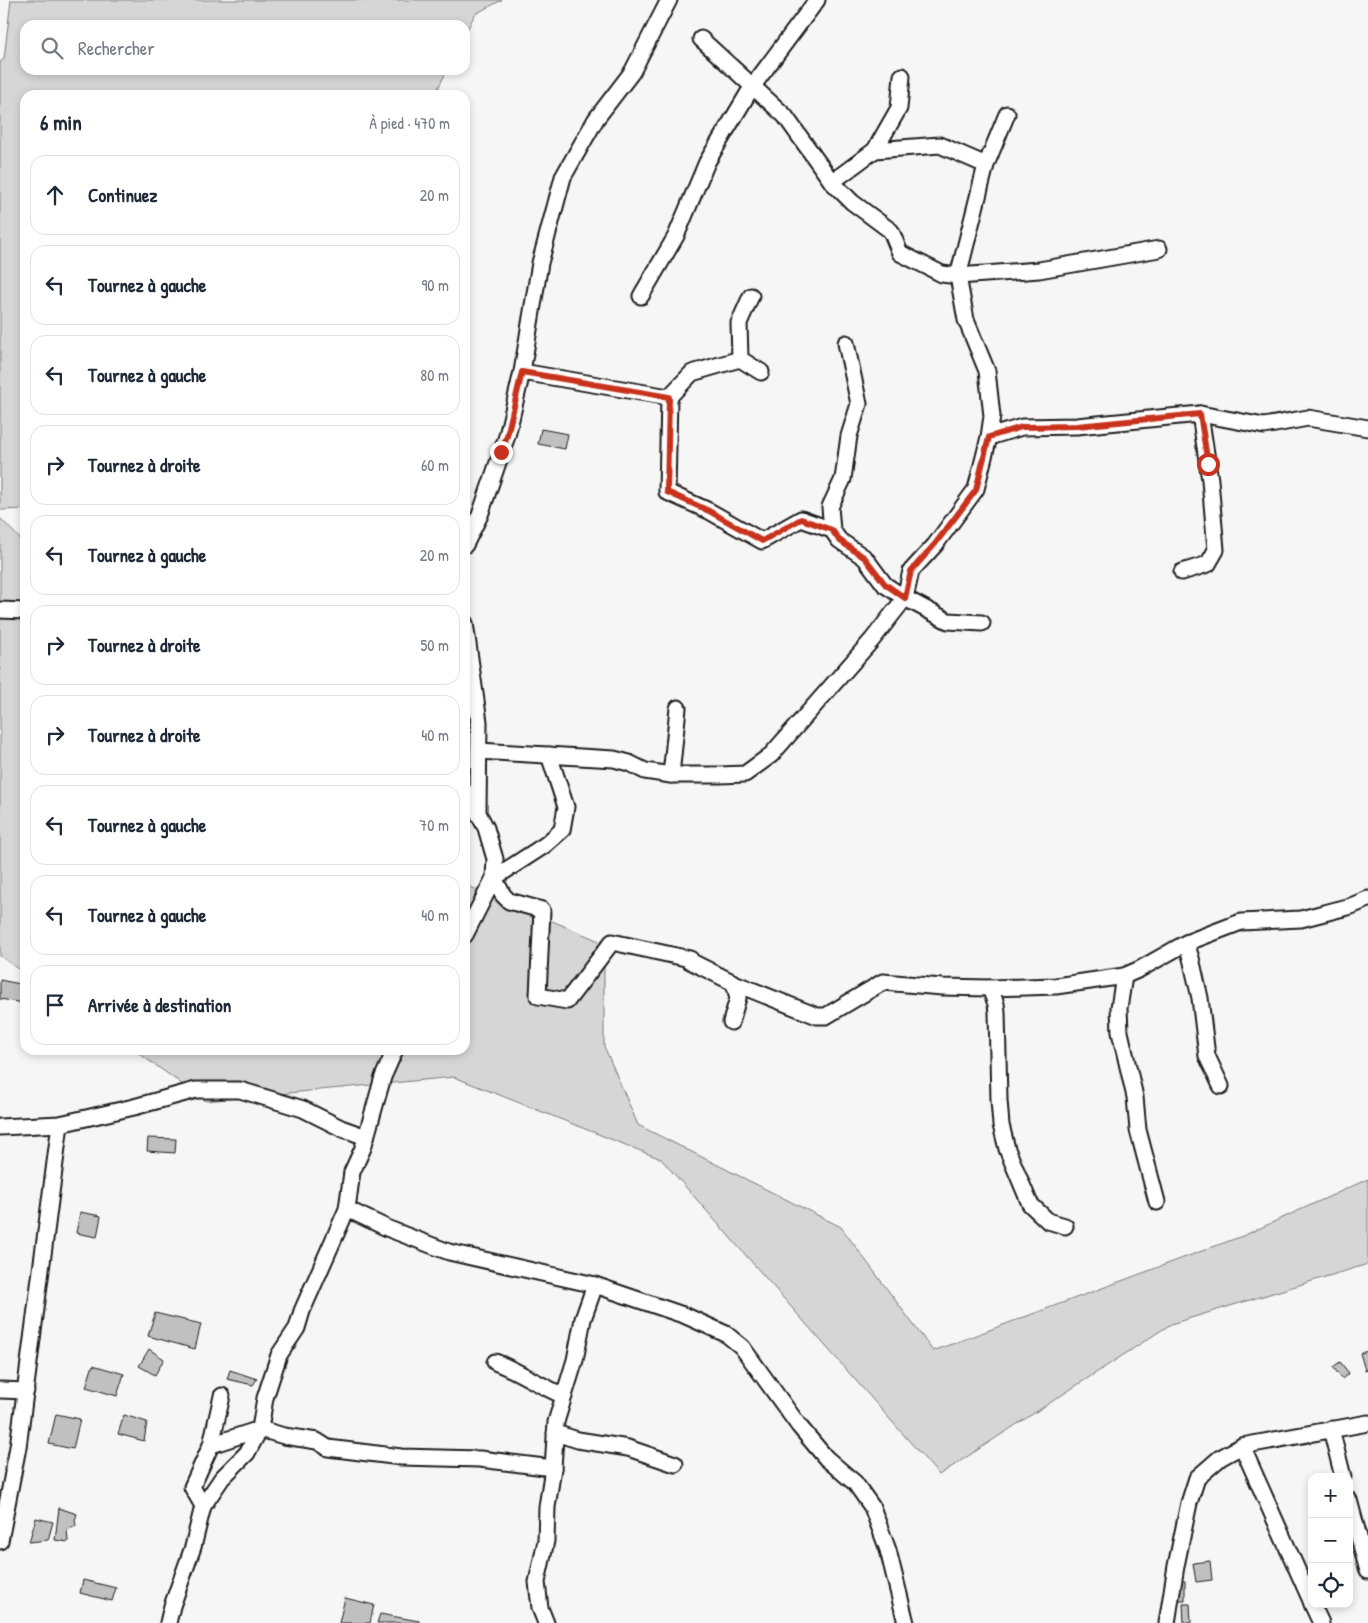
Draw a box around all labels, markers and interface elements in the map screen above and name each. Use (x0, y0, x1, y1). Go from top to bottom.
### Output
search box (20, 20, 470, 75)
icon: search (38, 34, 66, 62)
text: Rechercher (78, 35, 155, 61)
text: 6 min (40, 108, 82, 137)
text: À pied · 470 m (369, 112, 450, 134)
icon: ahead (41, 181, 69, 209)
text: Continuez (88, 182, 157, 208)
text: 20 m (420, 184, 449, 206)
icon: left (41, 271, 69, 299)
text: Tournez à gauche (88, 272, 206, 298)
text: 90 m (421, 274, 449, 296)
icon: left (41, 361, 69, 389)
text: Tournez à gauche (88, 362, 206, 388)
text: 80 m (420, 364, 449, 386)
route end (490, 441, 513, 464)
icon: right (41, 451, 69, 479)
text: Tournez à droite (88, 452, 201, 478)
route start (1197, 453, 1220, 476)
text: 60 m (421, 454, 449, 476)
icon: left (41, 541, 69, 569)
text: Tournez à gauche (88, 542, 206, 568)
text: 20 m (420, 544, 449, 566)
icon: right (41, 631, 69, 659)
text: Tournez à droite (88, 632, 201, 658)
text: 50 m (421, 634, 449, 656)
icon: right (41, 721, 69, 749)
text: Tournez à droite (88, 722, 201, 748)
text: 40 m (421, 724, 449, 746)
icon: left (41, 811, 69, 839)
text: Tournez à gauche (88, 812, 206, 838)
text: 70 m (419, 814, 449, 836)
icon: left (41, 901, 69, 929)
text: Tournez à gauche (88, 902, 206, 928)
text: 40 m (421, 904, 449, 926)
icon: arrive (41, 991, 69, 1019)
text: Arrivée à destination (88, 992, 231, 1018)
map controls (1308, 1473, 1353, 1608)
button: + (1308, 1473, 1353, 1518)
button: − (1308, 1518, 1353, 1563)
button: locate (1308, 1563, 1353, 1608)

